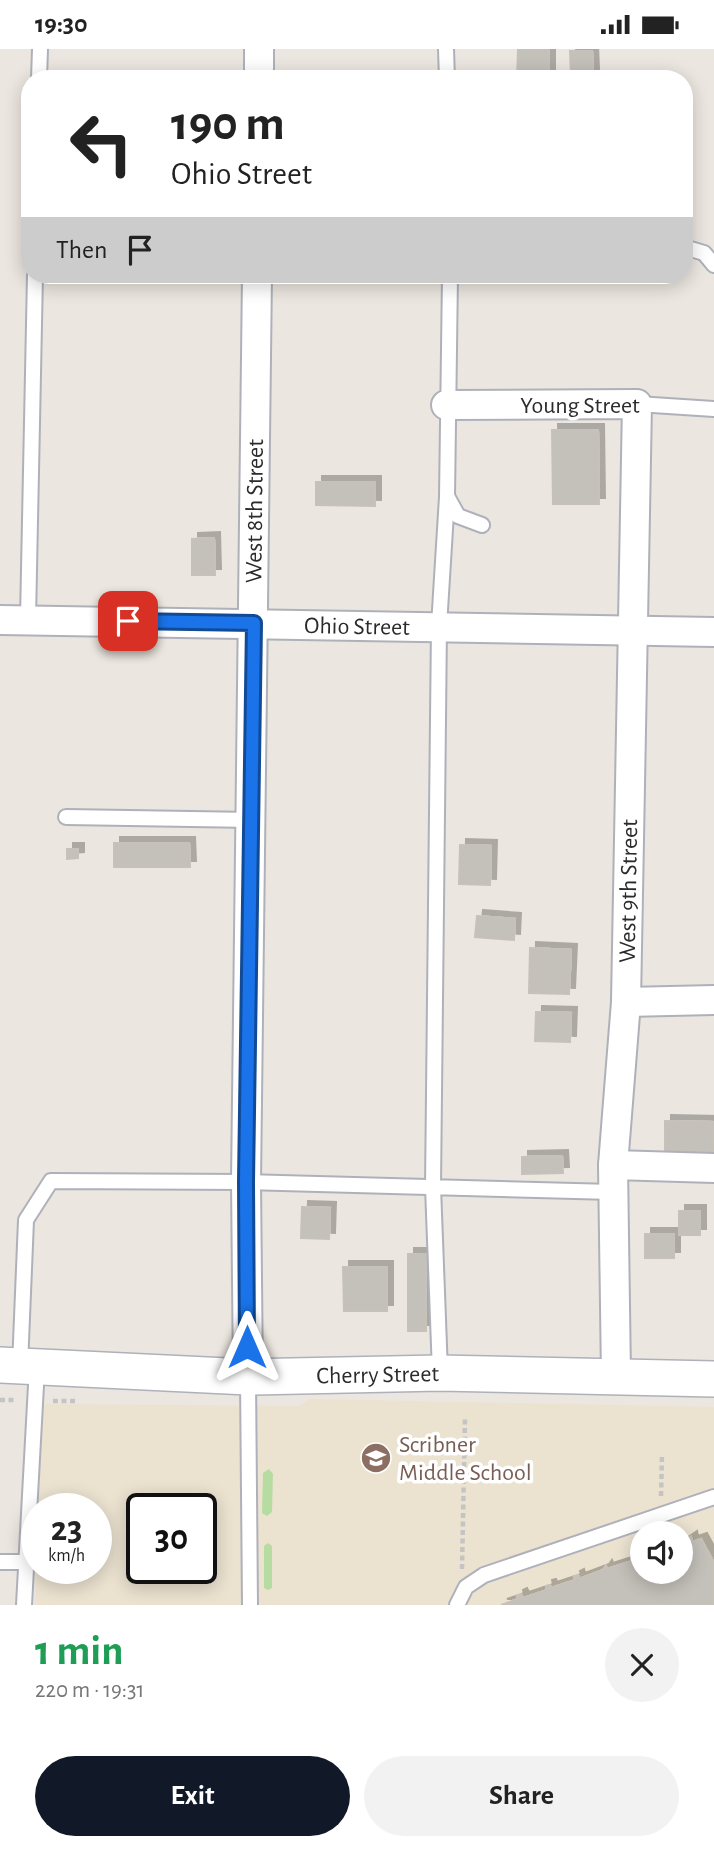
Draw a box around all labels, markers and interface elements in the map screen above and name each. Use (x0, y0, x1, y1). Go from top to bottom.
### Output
text: 19:30 (35, 11, 88, 37)
icon: left (56, 98, 147, 189)
text: 190 m (171, 100, 285, 149)
text: Ohio Street (171, 158, 312, 190)
icon: arrive (121, 231, 159, 269)
text: Then (56, 237, 107, 263)
street label: Young Street (520, 394, 640, 418)
street label: West 8th Street (242, 439, 268, 583)
pin (98, 591, 158, 651)
icon: arrive (109, 602, 147, 640)
street label: Ohio Street (304, 614, 410, 640)
street label: West 9th Street (616, 819, 642, 963)
position arrow (210, 1310, 284, 1384)
street label: Cherry Street (316, 1362, 440, 1389)
place label: Scribner Middle School (399, 1433, 532, 1485)
school or university icon: Scribner Middle School (359, 1441, 393, 1475)
speed limit sign: 30 (126, 1493, 217, 1584)
text: 23 (51, 1512, 82, 1547)
map controls (630, 1521, 693, 1584)
button: sound (630, 1521, 693, 1584)
text: km/h (48, 1547, 85, 1565)
button: close (605, 1628, 679, 1702)
text: 1 min (35, 1630, 124, 1672)
text: 220 m · 19:31 (35, 1679, 145, 1702)
button: Exit (35, 1756, 350, 1836)
button: Share (364, 1756, 679, 1836)

